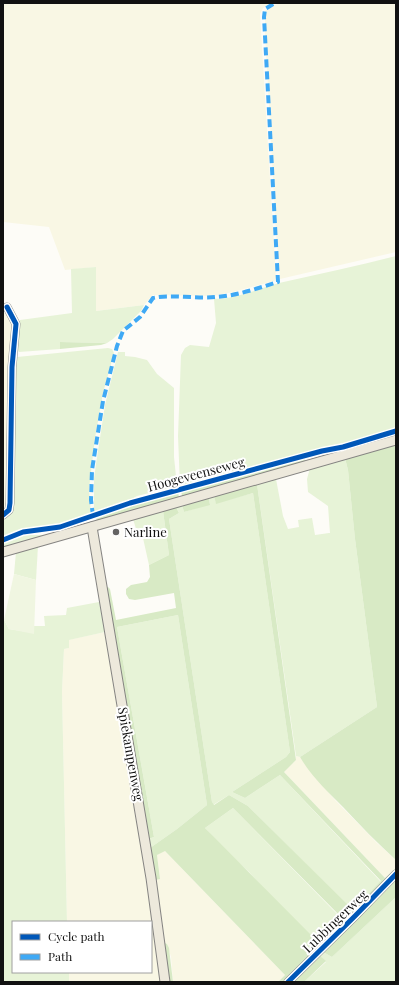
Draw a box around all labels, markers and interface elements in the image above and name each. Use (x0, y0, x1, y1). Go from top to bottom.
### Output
street label: Hoogeveenseweg (145, 452, 246, 495)
place label: Narline (124, 523, 167, 540)
marker: Narline (111, 527, 121, 537)
street label: Spiekampenweg (115, 706, 148, 802)
street label: Lubbingerweg (299, 885, 371, 956)
legend (12, 921, 152, 973)
text: Cycle path (48, 928, 105, 944)
text: Path (48, 948, 72, 964)

